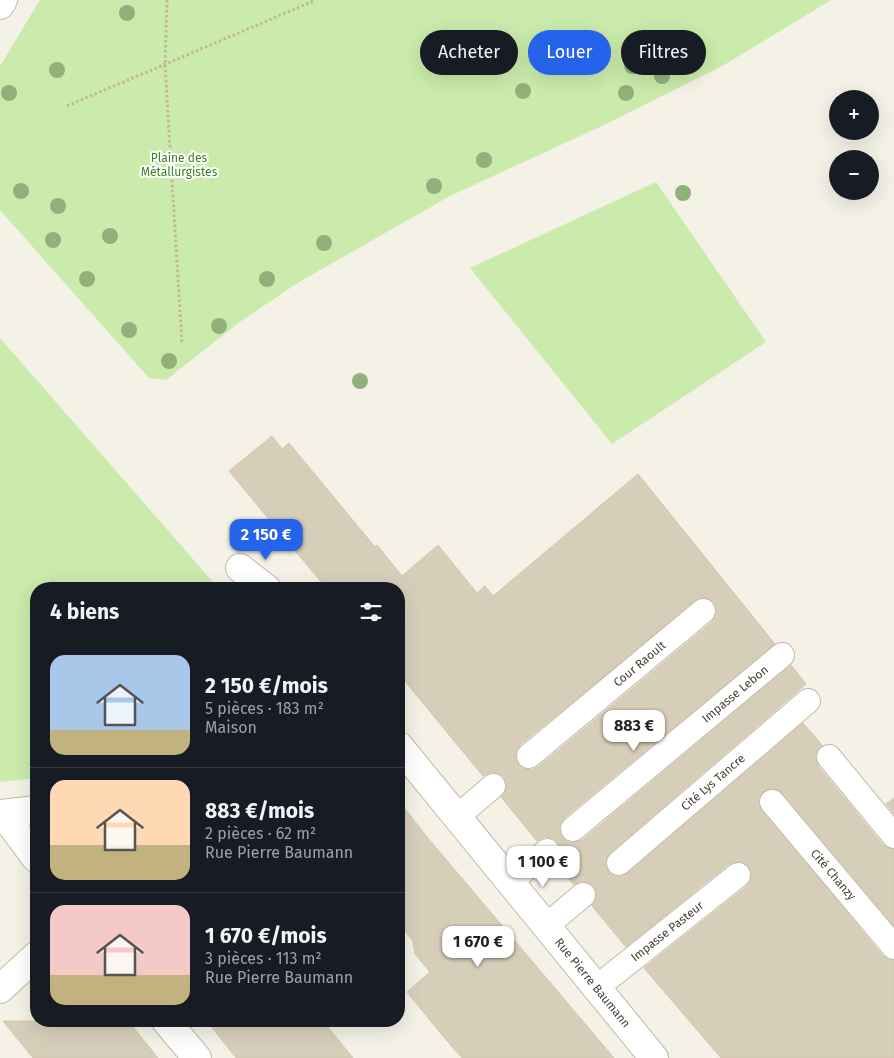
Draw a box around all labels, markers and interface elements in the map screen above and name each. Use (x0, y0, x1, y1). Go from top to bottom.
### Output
chip: Acheter (420, 30, 518, 75)
chip: Louer (528, 30, 611, 75)
chip: Filtres (621, 30, 706, 75)
map controls (829, 90, 879, 200)
button: + (829, 90, 879, 140)
button: − (829, 150, 879, 200)
park label: Plaine des Métallurgistes (141, 151, 218, 179)
pin: 2 150 € (220, 518, 312, 561)
text: 2 150 € (241, 525, 291, 544)
icon: filters (357, 598, 385, 626)
text: 4 biens (50, 599, 119, 625)
street label: Cour Raoult (611, 638, 669, 690)
street label: Impasse Lebon (699, 663, 771, 725)
text: 2 150 €/mois (205, 673, 328, 699)
icon: home (90, 675, 150, 735)
text: 5 pièces · 183 m² (205, 699, 324, 718)
pin: 883 € (599, 710, 669, 752)
text: 883 € (614, 716, 654, 735)
text: Maison (205, 718, 257, 737)
street label: Cité Lys Tancre (678, 751, 748, 814)
text: 883 €/mois (205, 798, 314, 824)
icon: home (90, 800, 150, 860)
text: 2 pièces · 62 m² (205, 824, 316, 843)
text: Rue Pierre Baumann (205, 843, 353, 862)
pin: 1 100 € (497, 846, 589, 888)
street label: Cité Chanzy (808, 846, 859, 903)
text: 1 100 € (518, 852, 568, 871)
street label: Impasse Pasteur (628, 898, 707, 964)
text: 1 670 €/mois (205, 923, 327, 949)
icon: home (90, 925, 150, 985)
pin: 1 670 € (432, 926, 524, 968)
text: 1 670 € (453, 932, 503, 951)
street label: Rue Pierre Baumann (552, 935, 633, 1030)
text: 3 pièces · 113 m² (205, 949, 322, 968)
text: Rue Pierre Baumann (205, 968, 353, 987)

